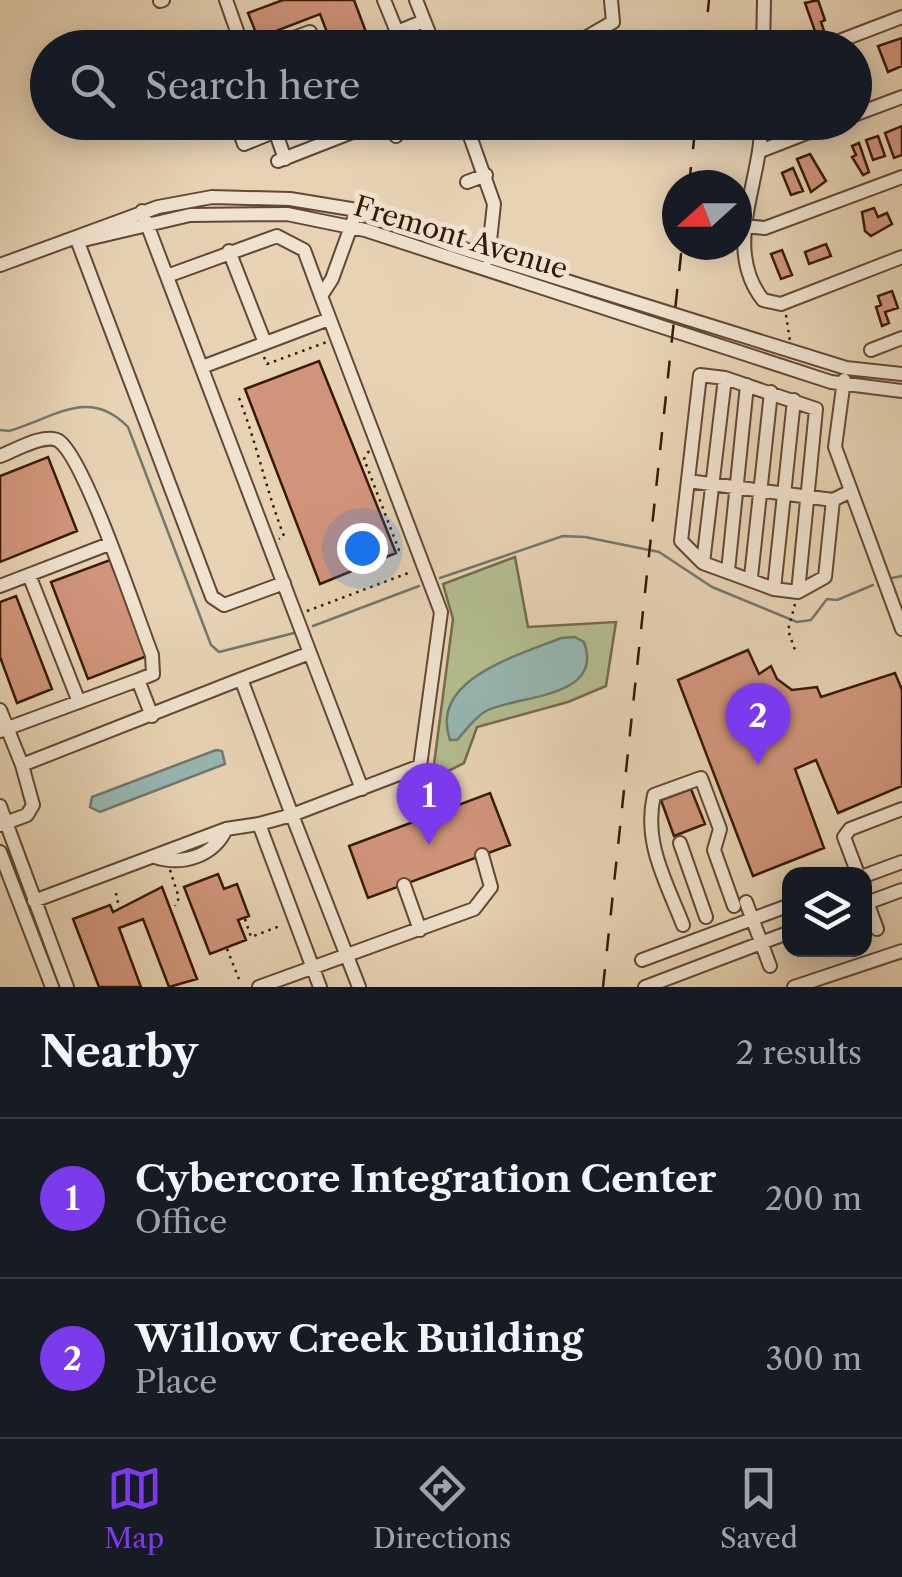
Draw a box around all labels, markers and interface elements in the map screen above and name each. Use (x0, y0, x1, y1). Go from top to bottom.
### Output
search box (30, 30, 872, 140)
icon: search (65, 58, 120, 113)
text: Search here (145, 62, 360, 109)
north arrow (662, 170, 752, 260)
street label: Fremont Avenue (350, 188, 572, 286)
your location (337, 523, 388, 574)
pin: 2 (726, 682, 790, 765)
pin: 1 (396, 762, 462, 845)
map controls (782, 867, 872, 957)
button: layers (782, 867, 872, 957)
text: Nearby (40, 1026, 198, 1078)
text: 2 results (736, 1033, 862, 1072)
text: Cybercore Integration Center (135, 1155, 716, 1202)
text: 1 (65, 1179, 80, 1218)
text: 200 m (765, 1179, 862, 1218)
text: Office (135, 1202, 227, 1241)
text: Willow Creek Building (135, 1315, 584, 1362)
text: 2 (63, 1339, 82, 1378)
text: 300 m (765, 1339, 862, 1378)
text: Place (135, 1362, 217, 1401)
tab: Map (104, 1461, 164, 1555)
tab: Directions (373, 1461, 511, 1555)
tab: Saved (720, 1461, 798, 1555)

